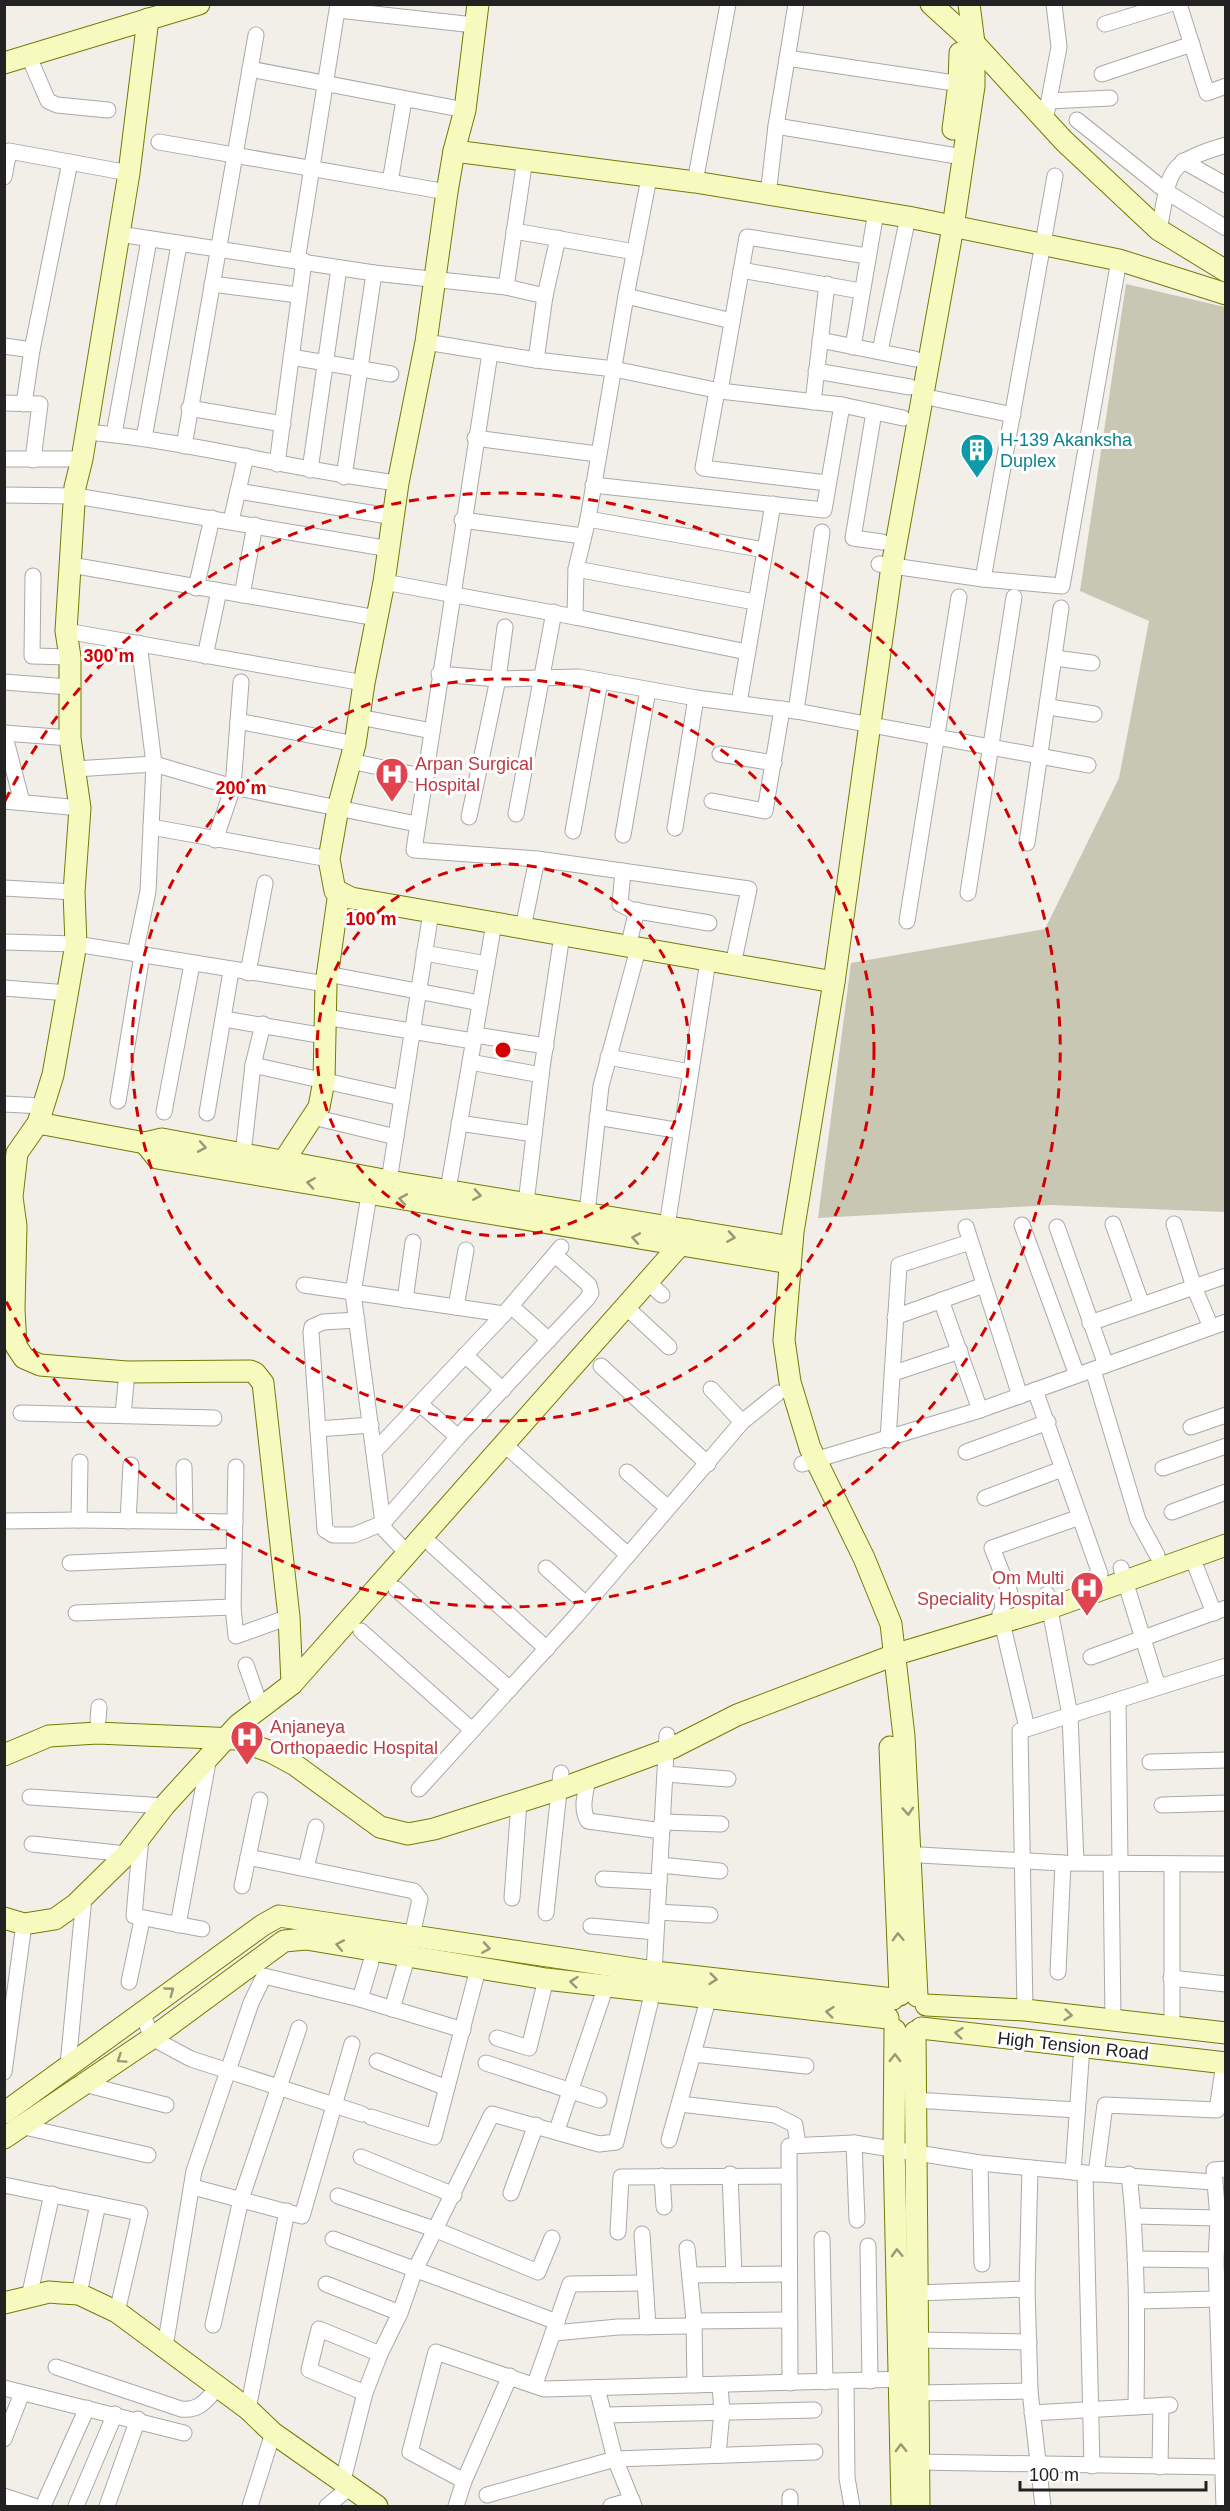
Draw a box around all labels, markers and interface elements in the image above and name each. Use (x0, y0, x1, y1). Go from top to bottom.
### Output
place label: H-139 Akanksha Duplex (1000, 430, 1133, 471)
building icon: H-139 Akanksha Duplex (959, 432, 995, 479)
text: 300 m (83, 646, 135, 666)
place label: Arpan Surgical Hospital (415, 754, 533, 795)
hospital icon: Arpan Surgical Hospital (374, 756, 410, 803)
text: 200 m (215, 778, 267, 798)
text: 100 m (345, 909, 397, 929)
centre of rings (493, 1040, 513, 1060)
one-way arrow (197, 1140, 207, 1152)
one-way arrow (307, 1178, 316, 1190)
one-way arrow (471, 1188, 481, 1201)
one-way arrow (398, 1193, 407, 1205)
one-way arrow (726, 1230, 736, 1243)
one-way arrow (632, 1232, 642, 1245)
place label: Om Multi Speciality Hospital (917, 1568, 1064, 1609)
hospital icon: Om Multi Speciality Hospital (1069, 1570, 1105, 1617)
place label: Anjaneya Orthopaedic Hospital (270, 1717, 438, 1758)
hospital icon: Anjaneya Orthopaedic Hospital (229, 1719, 265, 1766)
one-way arrow (902, 1806, 915, 1815)
one-way arrow (892, 1932, 905, 1941)
one-way arrow (335, 1939, 345, 1952)
one-way arrow (481, 1941, 491, 1954)
one-way arrow (708, 1972, 717, 1984)
one-way arrow (569, 1976, 578, 1989)
one-way arrow (164, 1988, 175, 1999)
one-way arrow (825, 2006, 834, 2019)
one-way arrow (1063, 2008, 1072, 2021)
one-way arrow (954, 2027, 963, 2039)
street label: High Tension Road (996, 2028, 1150, 2064)
one-way arrow (117, 2052, 127, 2064)
one-way arrow (889, 2054, 901, 2063)
one-way arrow (891, 2249, 903, 2258)
one-way arrow (895, 2444, 907, 2453)
scale bar (1020, 2454, 1206, 2492)
text: 100 m (1029, 2465, 1079, 2485)

